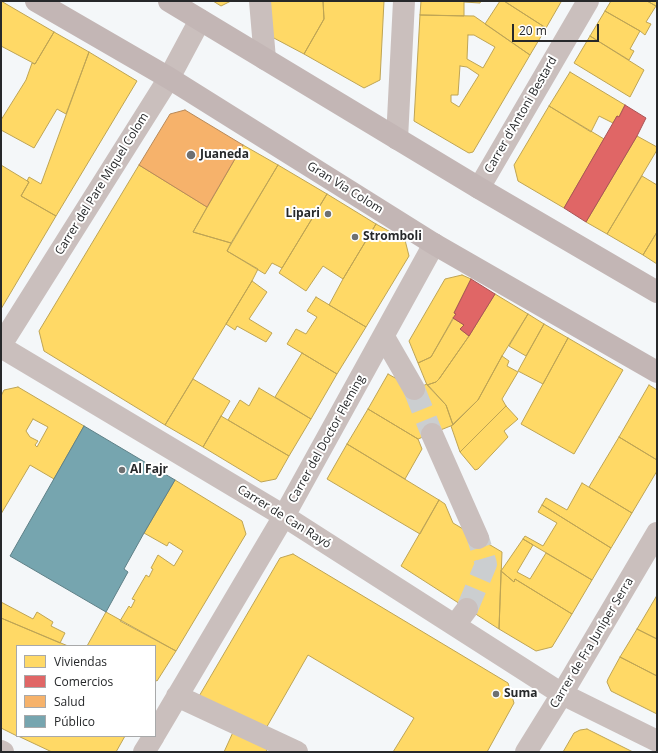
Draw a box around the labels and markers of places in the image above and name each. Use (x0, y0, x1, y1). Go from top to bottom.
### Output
place label: Juaneda (200, 148, 249, 162)
marker: Juaneda (185, 149, 197, 161)
place label: Lipari (286, 207, 320, 221)
marker: Lipari (323, 209, 333, 219)
place label: Stromboli (363, 230, 422, 244)
marker: Stromboli (350, 232, 360, 242)
place label: Al Fajr (130, 463, 168, 477)
marker: Al Fajr (117, 465, 127, 475)
place label: Suma (504, 687, 538, 701)
marker: Suma (491, 689, 501, 699)

